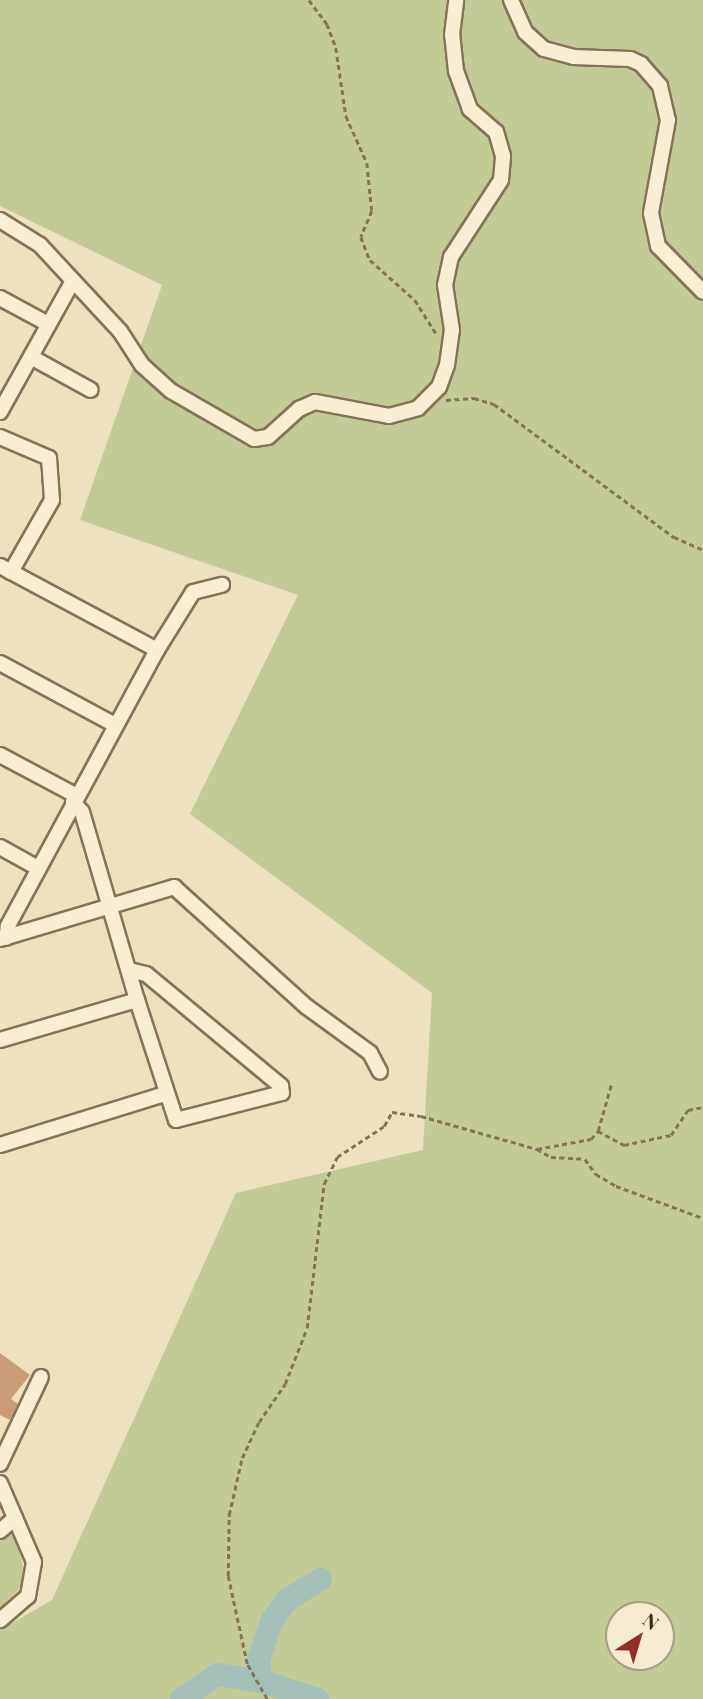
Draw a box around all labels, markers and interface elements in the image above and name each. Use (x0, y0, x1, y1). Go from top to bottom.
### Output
north arrow (605, 1601, 675, 1671)
text: N (638, 1606, 665, 1635)

